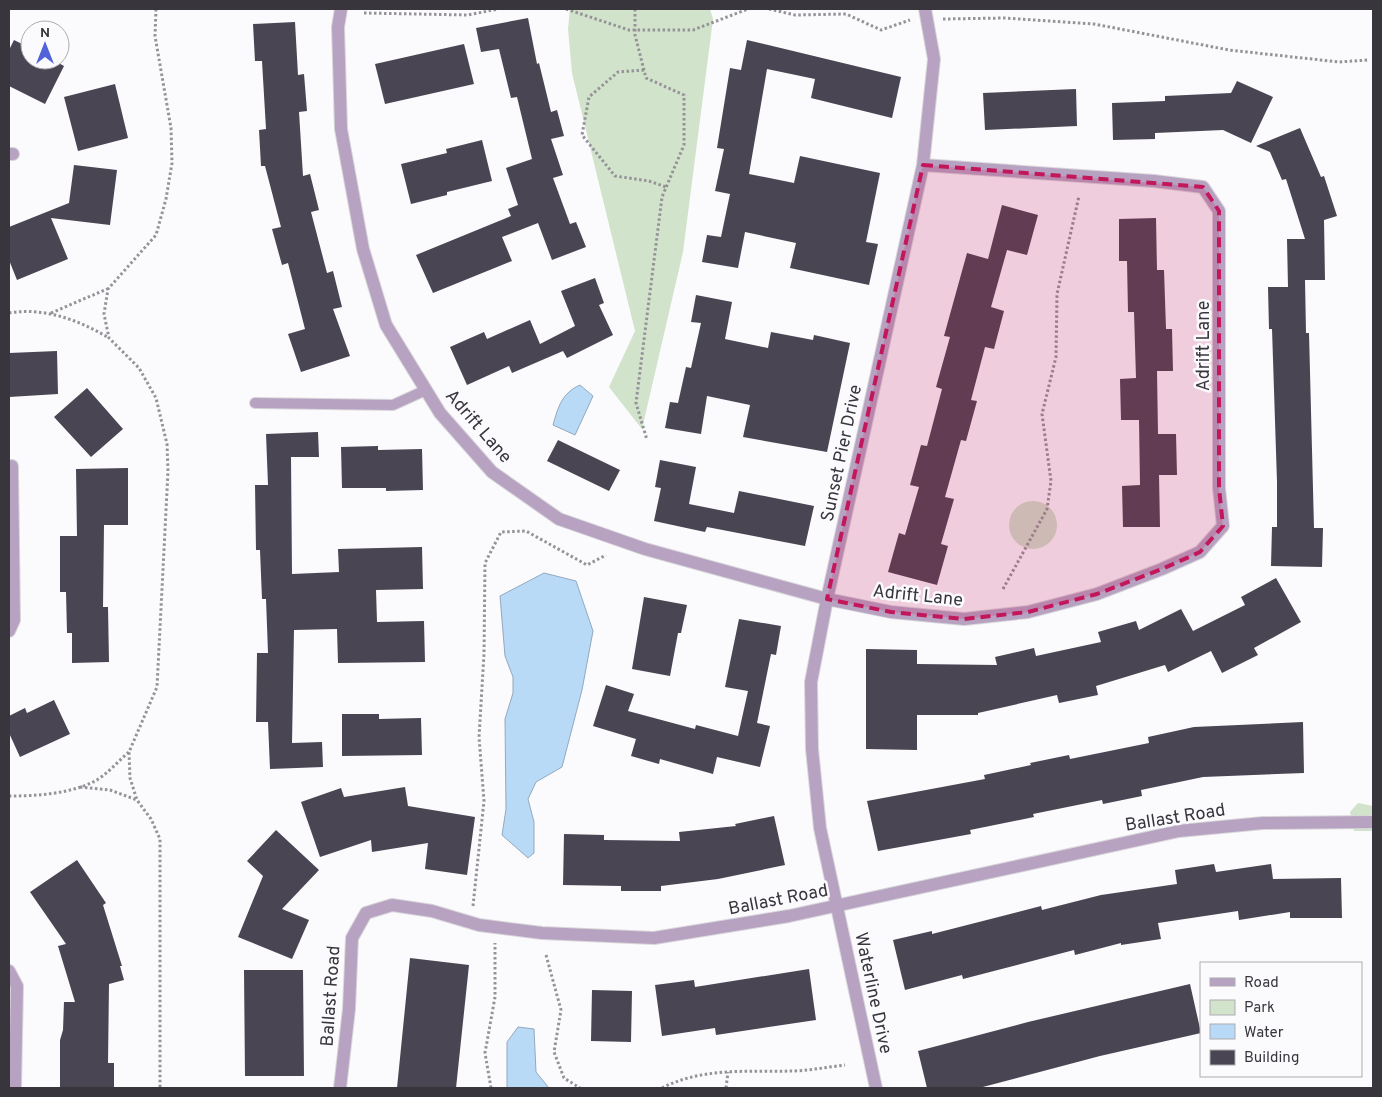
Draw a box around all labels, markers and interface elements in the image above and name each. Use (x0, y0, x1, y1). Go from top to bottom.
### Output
north arrow (20, 20, 70, 70)
text: N (40, 25, 50, 42)
street label: Adrift Lane (1193, 301, 1216, 391)
street label: Sunset Pier Drive (817, 383, 868, 524)
street label: Adrift Lane (439, 385, 516, 469)
street label: Adrift Lane (872, 580, 964, 613)
street label: Ballast Road (1123, 799, 1227, 838)
street label: Ballast Road (726, 880, 830, 921)
street label: Waterline Drive (848, 931, 897, 1056)
street label: Ballast Road (316, 945, 347, 1047)
legend (1200, 962, 1362, 1077)
text: Road (1244, 974, 1279, 993)
text: Park (1244, 999, 1275, 1018)
text: Water (1244, 1024, 1284, 1043)
text: Building (1244, 1049, 1299, 1068)

